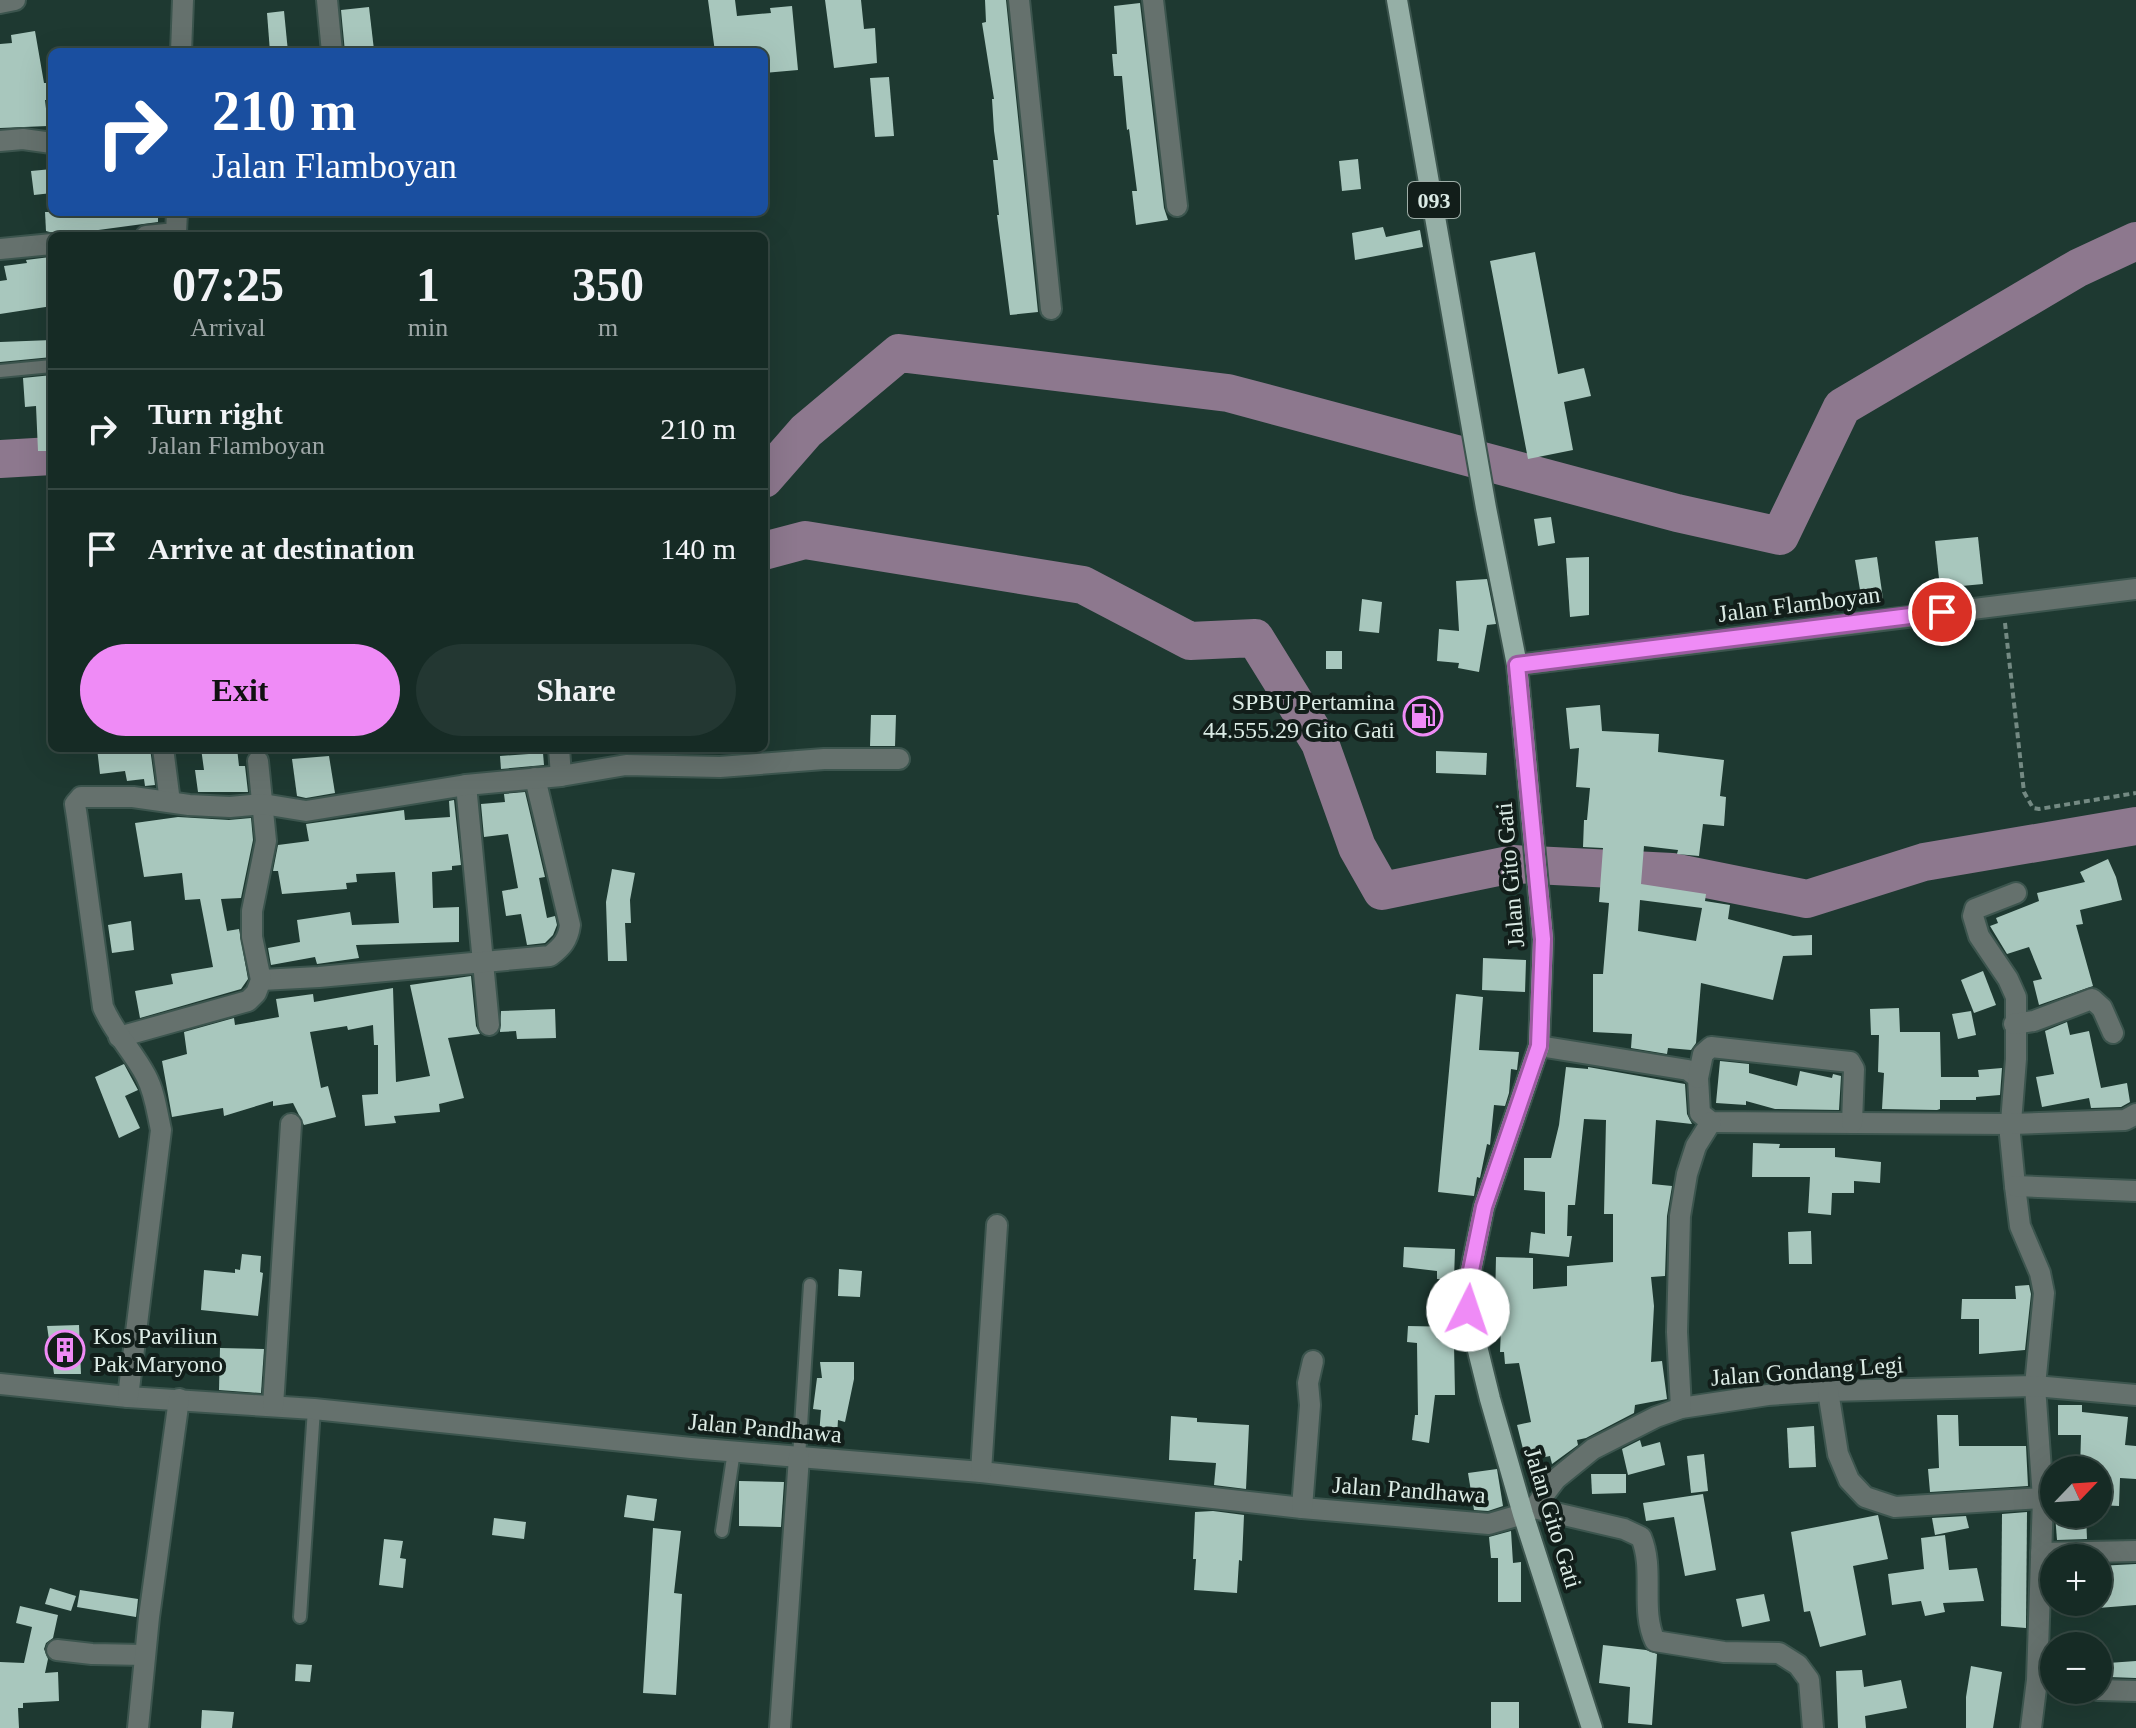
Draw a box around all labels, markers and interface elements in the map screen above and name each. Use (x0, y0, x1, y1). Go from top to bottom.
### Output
icon: right (80, 80, 184, 184)
text: 210 m (212, 80, 357, 142)
text: Jalan Flamboyan (212, 146, 457, 186)
road number: 093 (1408, 182, 1460, 218)
text: 07:25 (172, 258, 284, 311)
text: 1 (416, 258, 440, 311)
text: 350 (572, 258, 644, 311)
text: Arrival (190, 313, 265, 342)
text: min (408, 313, 448, 342)
text: m (598, 313, 618, 342)
text: Turn right (148, 397, 283, 430)
icon: right (80, 407, 124, 451)
text: 210 m (660, 412, 736, 445)
text: Jalan Flamboyan (148, 431, 325, 460)
icon: arrive (80, 527, 124, 571)
text: Arrive at destination (148, 532, 415, 565)
text: 140 m (660, 532, 736, 565)
pin (1908, 578, 1976, 646)
street label: Jalan Flamboyan (1716, 581, 1882, 627)
icon: arrive (1920, 590, 1964, 634)
button: Exit (80, 644, 400, 736)
button: Share (416, 644, 736, 736)
place label: SPBU Pertamina 44.555.29 Gito Gati (1203, 689, 1395, 743)
fuel station icon: SPBU Pertamina 44.555.29 Gito Gati (1402, 695, 1444, 737)
street label: Jalan Gito Gati (1491, 801, 1529, 949)
position arrow (1426, 1268, 1510, 1352)
place label: Kos Paviliun Pak Maryono (93, 1323, 223, 1377)
building icon: Kos Paviliun Pak Maryono (44, 1329, 86, 1371)
street label: Jalan Gondang Legi (1710, 1351, 1905, 1391)
street label: Jalan Pandhawa (687, 1408, 843, 1448)
street label: Jalan Gito Gati (1519, 1445, 1587, 1592)
north arrow (2040, 1456, 2112, 1528)
map controls (2040, 1456, 2112, 1704)
street label: Jalan Pandhawa (1331, 1472, 1487, 1508)
button: + (2040, 1544, 2112, 1616)
button: − (2040, 1632, 2112, 1704)

